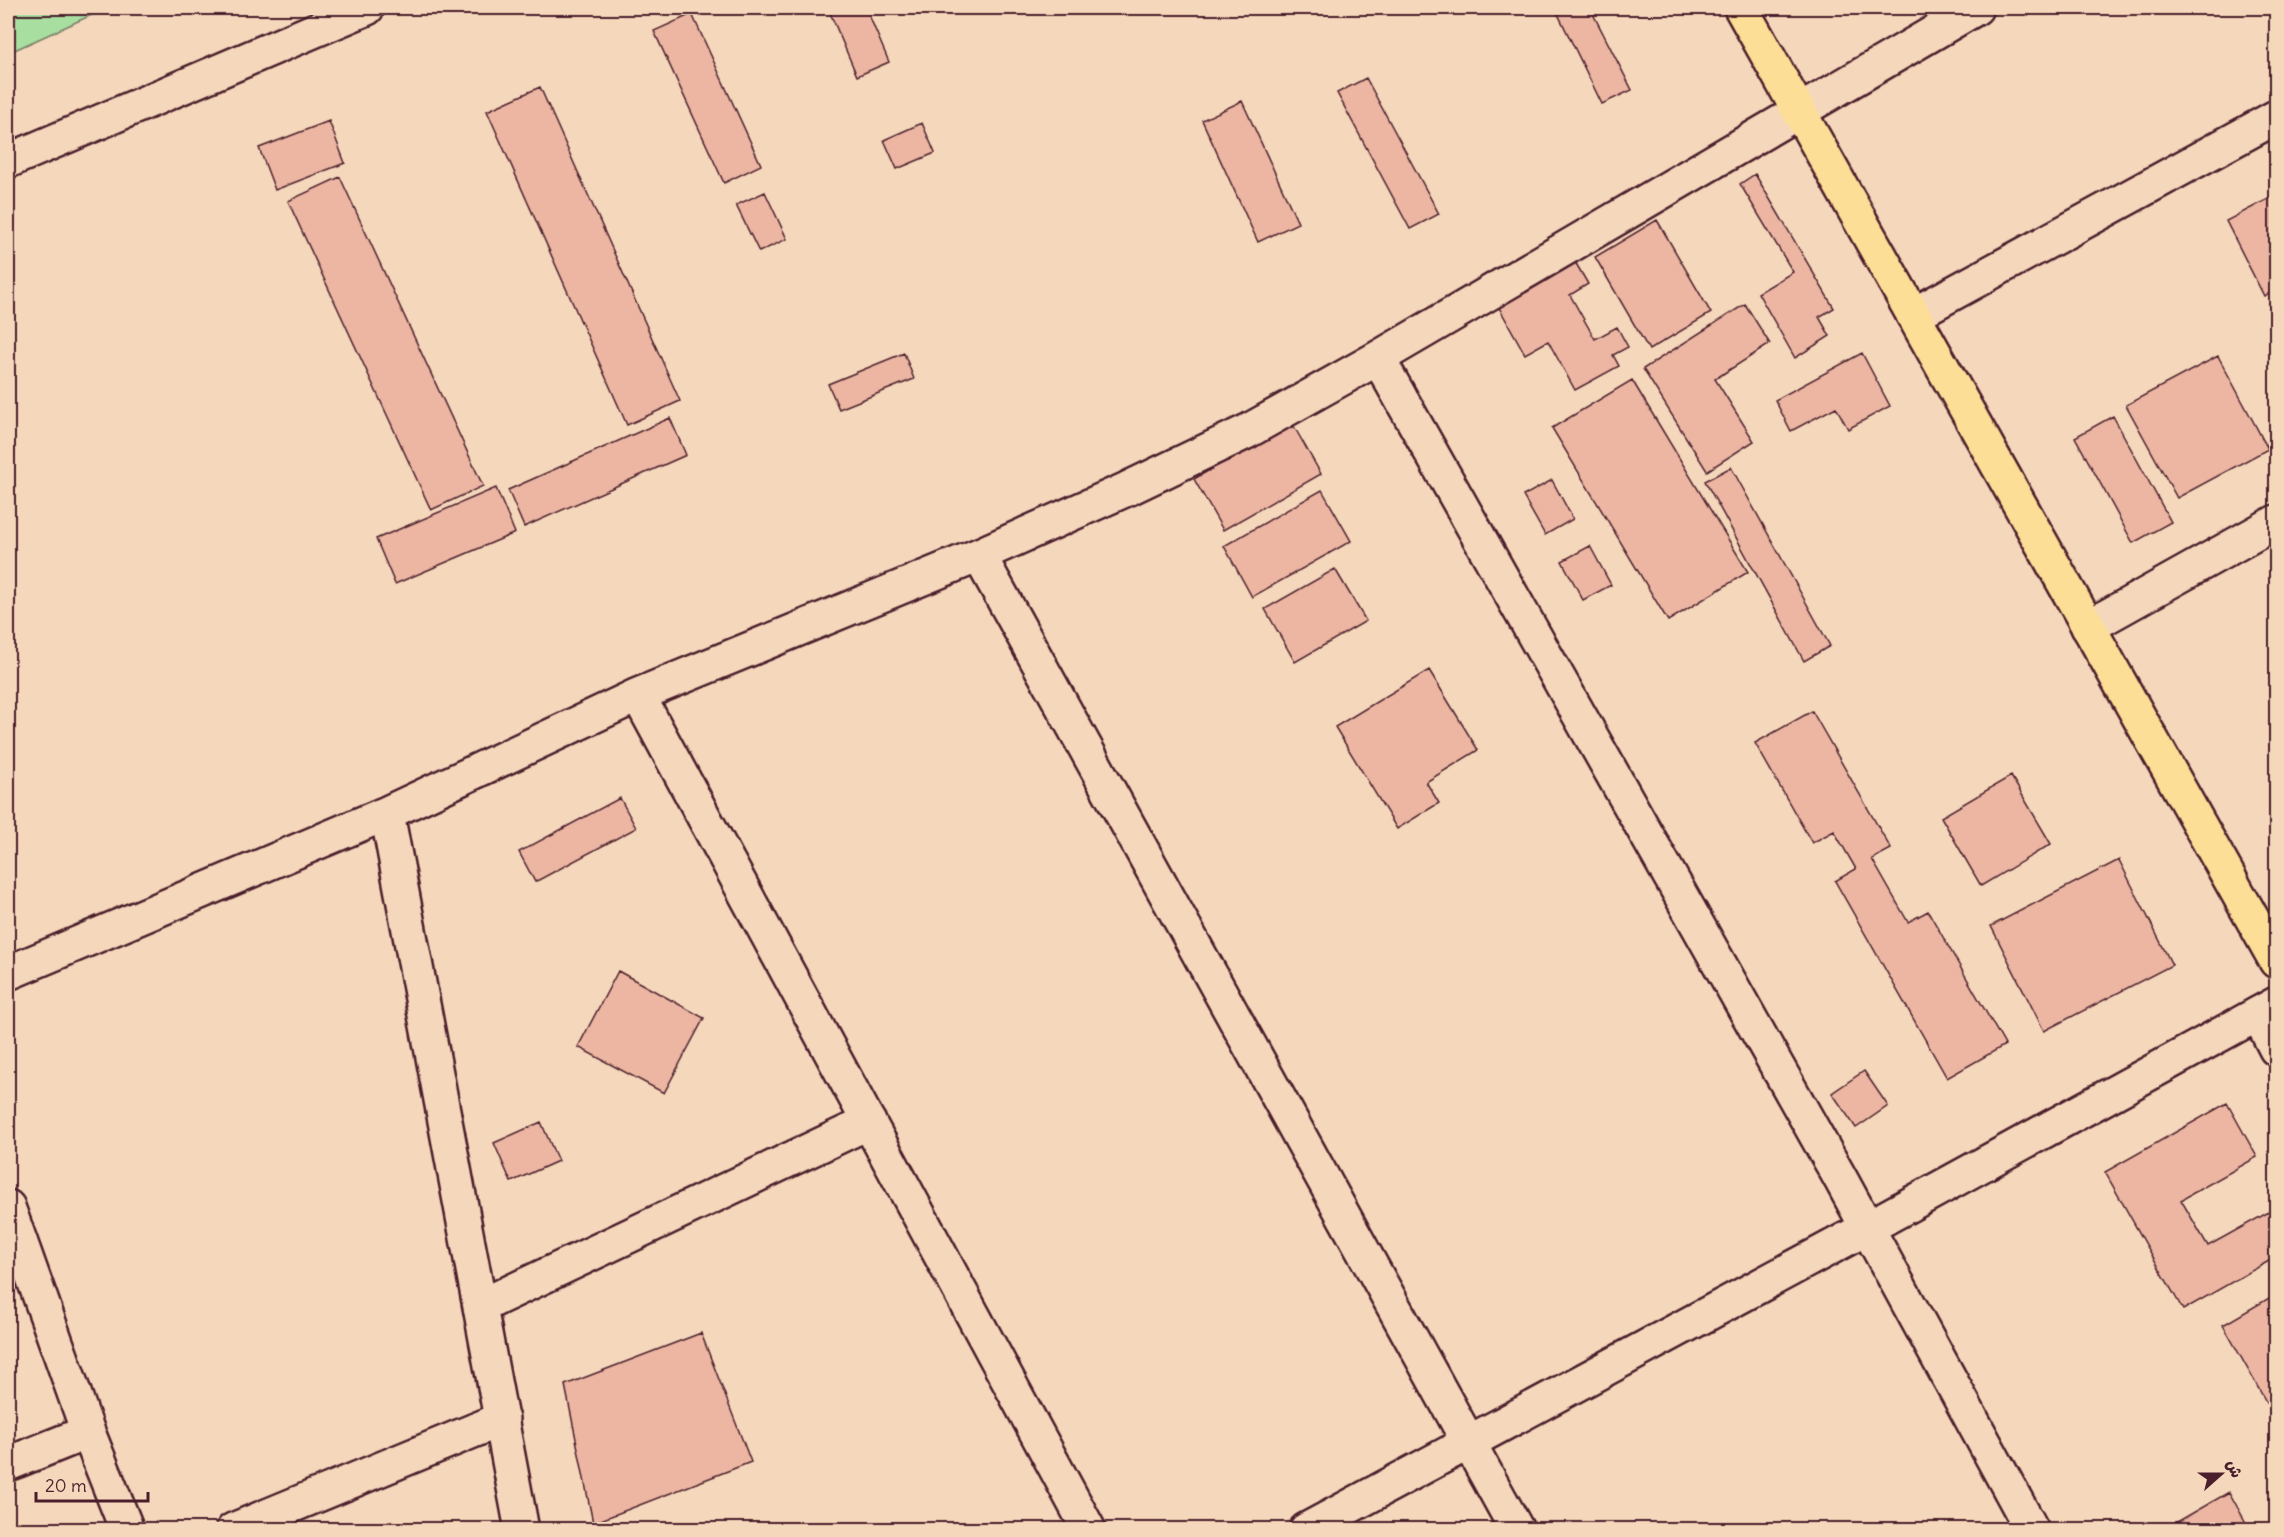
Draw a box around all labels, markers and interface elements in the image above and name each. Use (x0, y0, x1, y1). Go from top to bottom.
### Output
north arrow (2191, 1444, 2251, 1504)
text: ش (2223, 1457, 2247, 1480)
scale bar (36, 1465, 148, 1503)
text: 20 m (45, 1474, 87, 1497)

